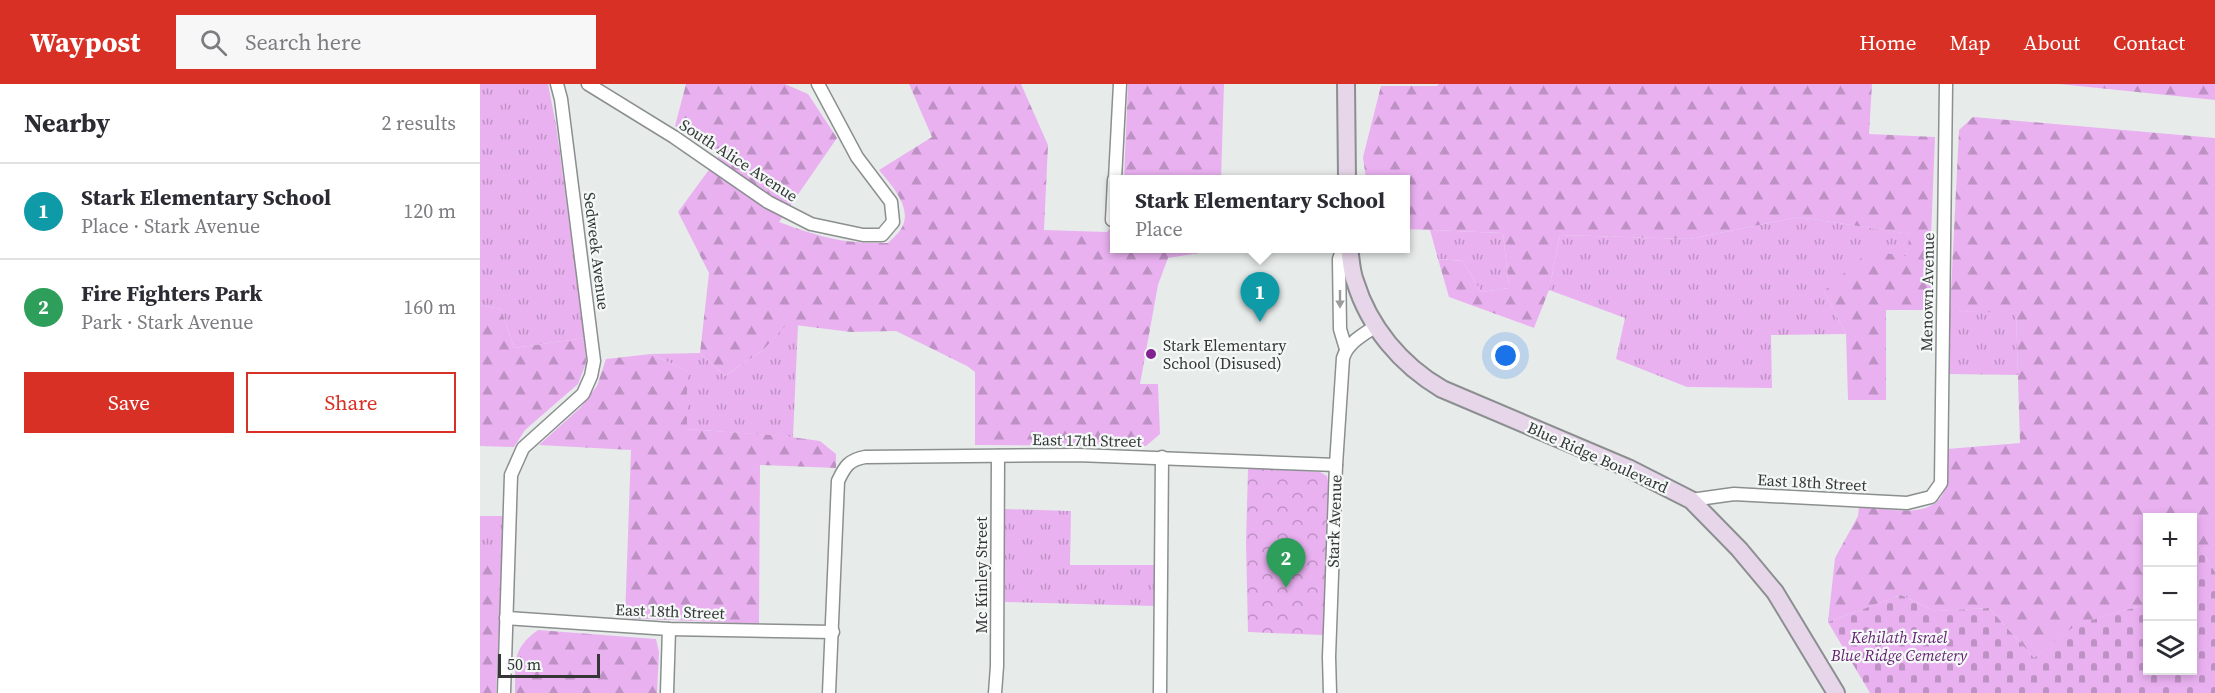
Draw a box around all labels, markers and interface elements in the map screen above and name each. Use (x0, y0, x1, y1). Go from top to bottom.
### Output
search box (176, 15, 596, 69)
text: Waypost (30, 23, 140, 61)
icon: search (197, 26, 230, 59)
text: Search here (245, 27, 361, 57)
text: Home (1859, 28, 1917, 57)
text: Map (1950, 28, 1991, 57)
text: About (2024, 28, 2080, 57)
text: Contact (2113, 28, 2185, 57)
text: Nearby (24, 105, 110, 141)
text: 2 results (381, 109, 456, 137)
street label: South Alice Avenue (676, 113, 802, 207)
popup (1110, 175, 1410, 253)
text: Stark Elementary School (81, 182, 331, 212)
text: Stark Elementary School (1135, 185, 1385, 215)
street label: Sedweek Avenue (579, 191, 615, 311)
text: 1 (38, 197, 49, 225)
text: 120 m (403, 197, 456, 225)
text: Place · Stark Avenue (81, 212, 260, 240)
text: Place (1135, 215, 1183, 243)
street label: Menown Avenue (1915, 232, 1939, 352)
pin: 1 (1240, 272, 1280, 322)
text: Fire Fighters Park (81, 278, 262, 308)
one-way arrow (1335, 290, 1344, 309)
text: 2 (38, 293, 49, 321)
text: 160 m (403, 293, 456, 321)
text: Park · Stark Avenue (81, 308, 253, 336)
place label: Stark Elementary School (Disused) (1163, 334, 1287, 374)
your location (1491, 341, 1520, 370)
marker: Stark Elementary School (Disused) (1144, 347, 1158, 361)
button: Save (24, 372, 234, 433)
button: Share (246, 372, 456, 433)
street label: Blue Ridge Boulevard (1524, 416, 1672, 498)
street label: East 17th Street (1032, 428, 1143, 452)
street label: East 18th Street (1757, 468, 1868, 496)
street label: Stark Avenue (1321, 474, 1347, 568)
map controls (2143, 513, 2197, 675)
button: + (2143, 513, 2197, 567)
street label: Mc Kinley Street (970, 516, 992, 633)
pin: 2 (1266, 538, 1306, 588)
button: − (2143, 567, 2197, 621)
street label: East 18th Street (615, 598, 726, 624)
button: layers (2143, 621, 2197, 675)
park label: Kehilath Israel Blue Ridge Cemetery (1830, 626, 1967, 666)
scale bar (498, 651, 600, 678)
text: 50 m (507, 653, 541, 675)

